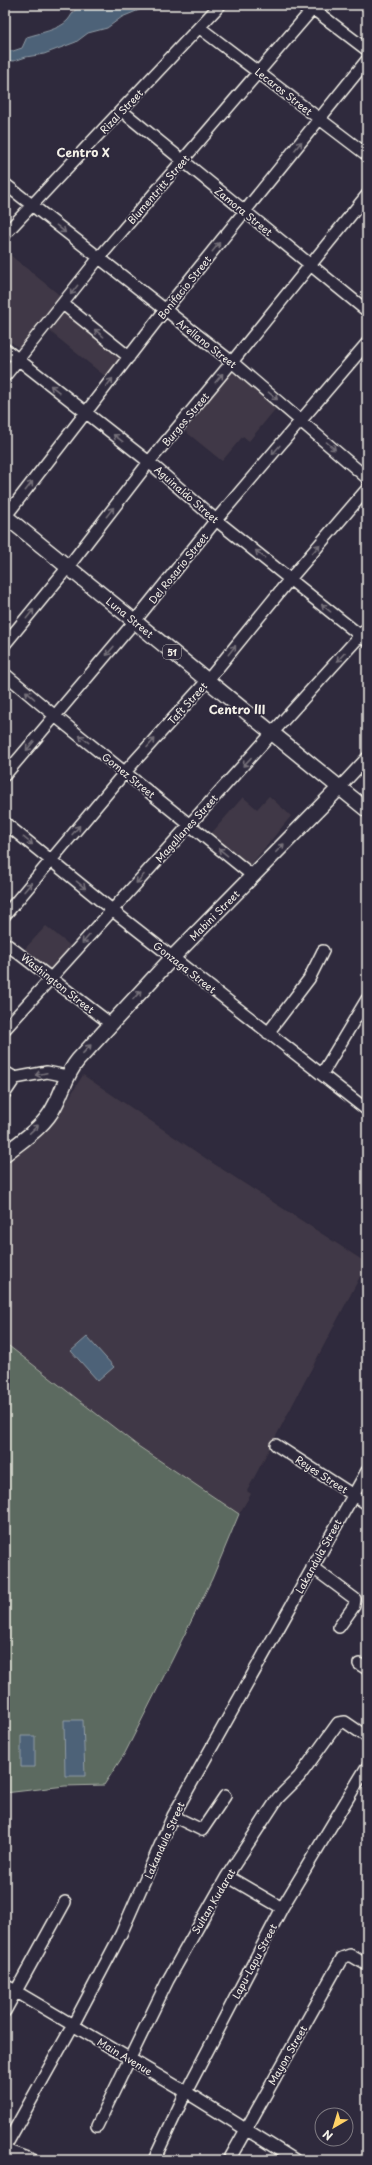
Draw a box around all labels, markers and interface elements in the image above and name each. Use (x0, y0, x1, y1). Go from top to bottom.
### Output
street label: Lecaros Street (252, 64, 316, 118)
street label: Rizal Street (96, 85, 146, 137)
one-way arrow (293, 140, 302, 151)
district label: Centro X (57, 143, 110, 161)
street label: Blumentritt Street (124, 151, 192, 227)
street label: Zamora Street (212, 183, 276, 239)
one-way arrow (56, 225, 67, 233)
one-way arrow (212, 242, 220, 253)
street label: Bonifacio Street (154, 252, 214, 322)
one-way arrow (70, 284, 78, 295)
street label: Arellano Street (174, 315, 240, 371)
one-way arrow (93, 329, 104, 337)
one-way arrow (215, 373, 224, 384)
one-way arrow (104, 378, 113, 389)
one-way arrow (49, 384, 60, 393)
street label: Burgos Street (158, 389, 212, 449)
one-way arrow (268, 392, 278, 401)
one-way arrow (113, 434, 124, 442)
one-way arrow (326, 441, 336, 450)
one-way arrow (272, 444, 281, 455)
street label: Aguinaldo Street (152, 462, 222, 526)
one-way arrow (25, 481, 33, 492)
one-way arrow (106, 506, 115, 517)
street label: Del Rosario Street (145, 529, 211, 607)
one-way arrow (311, 544, 320, 554)
one-way arrow (254, 550, 265, 559)
street label: Luna Street (103, 593, 157, 641)
one-way arrow (320, 603, 331, 612)
one-way arrow (25, 608, 34, 619)
road number: 51 (163, 645, 181, 659)
one-way arrow (228, 645, 237, 655)
one-way arrow (105, 646, 114, 656)
one-way arrow (336, 652, 345, 662)
street label: Taft Street (164, 678, 210, 728)
one-way arrow (25, 691, 35, 700)
district label: Centro III (209, 700, 265, 718)
one-way arrow (78, 735, 89, 744)
one-way arrow (147, 738, 156, 748)
one-way arrow (26, 740, 35, 750)
street label: Gomez Street (99, 749, 159, 801)
one-way arrow (242, 757, 251, 767)
street label: Magallanes Street (151, 791, 221, 865)
one-way arrow (72, 825, 81, 836)
one-way arrow (23, 837, 33, 846)
one-way arrow (275, 843, 285, 853)
one-way arrow (217, 847, 228, 856)
one-way arrow (135, 874, 145, 884)
one-way arrow (76, 880, 87, 889)
one-way arrow (23, 882, 32, 893)
street label: Mabini Street (185, 886, 243, 944)
one-way arrow (82, 934, 91, 944)
street label: Gonzaga Street (150, 938, 220, 996)
street label: Washington Street (18, 950, 98, 1016)
one-way arrow (132, 990, 142, 1000)
one-way arrow (83, 1044, 92, 1054)
one-way arrow (35, 1070, 48, 1078)
one-way arrow (29, 1125, 39, 1134)
street label: Reyes Street (293, 1451, 351, 1497)
street label: Lakandula Street (291, 1516, 345, 1596)
street label: Lakandula Street (140, 1799, 188, 1881)
street label: Sultan Kudarat (188, 1865, 238, 1937)
street label: Lapu-Lapu Street (228, 1921, 280, 2001)
street label: Mayon Street (264, 2022, 311, 2088)
street label: Main Avenue (95, 2034, 156, 2079)
north arrow (314, 2107, 354, 2147)
text: N (319, 2126, 336, 2145)

